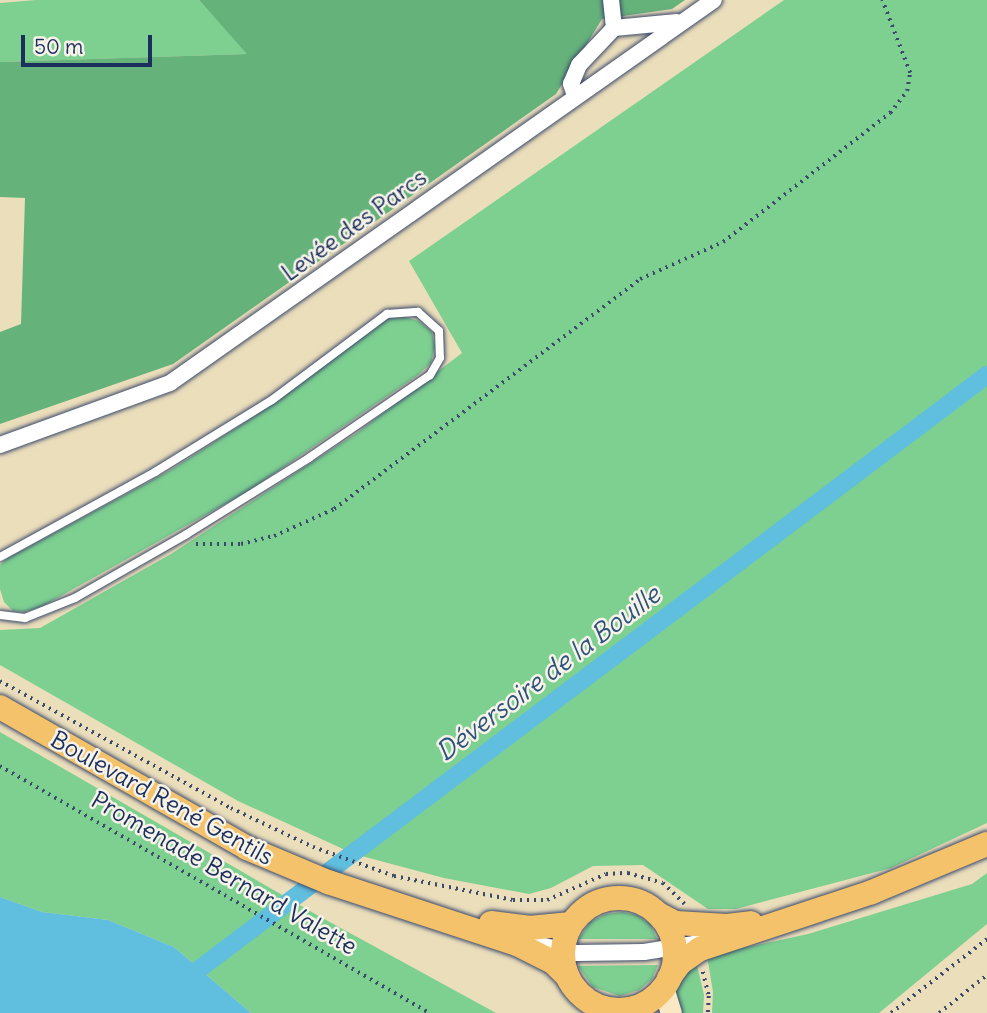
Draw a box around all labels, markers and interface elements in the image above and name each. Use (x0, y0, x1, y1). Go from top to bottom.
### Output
scale bar (24, 21, 156, 65)
text: 50 m (34, 33, 83, 60)
street label: Levée des Parcs (276, 163, 432, 287)
water label: Déversoire de la Bouille (430, 579, 666, 767)
street label: Boulevard René Gentils (46, 725, 278, 871)
street label: Promenade Bernard Valette (86, 785, 362, 961)

